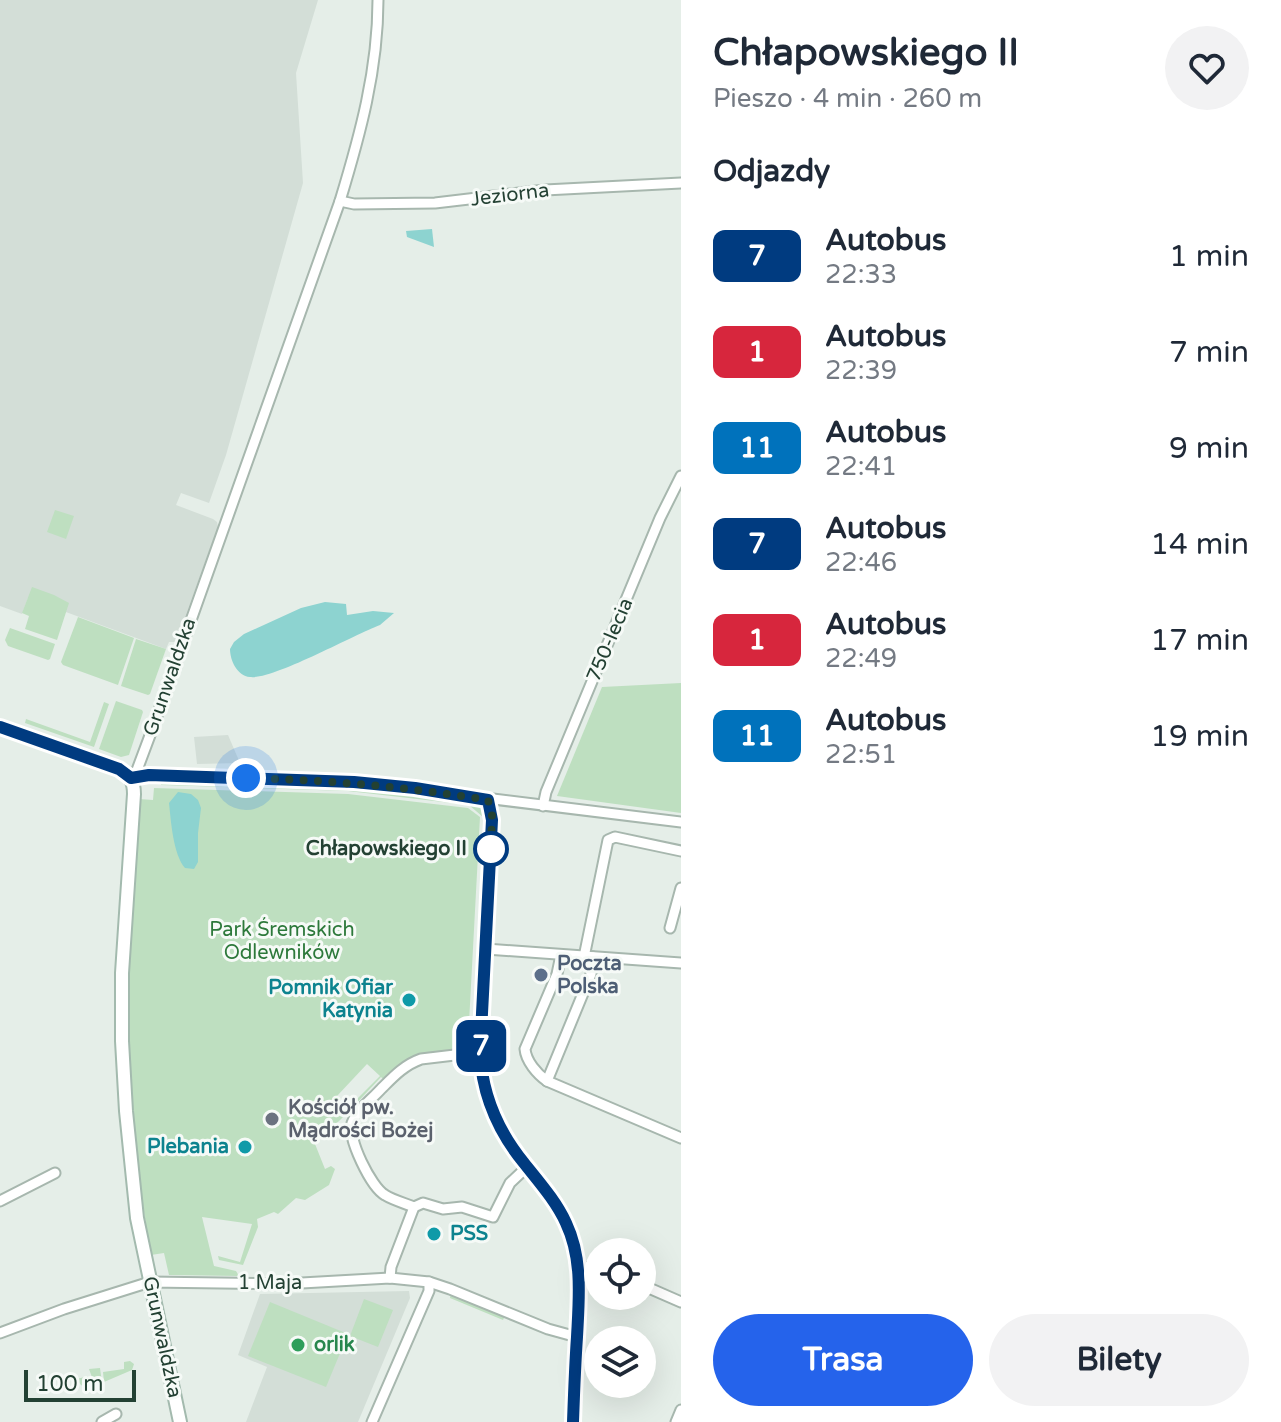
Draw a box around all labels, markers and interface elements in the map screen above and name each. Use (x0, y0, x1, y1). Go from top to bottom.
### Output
button: heart (1165, 26, 1249, 110)
text: Chłapowskiego II (713, 30, 1019, 76)
text: Pieszo · 4 min · 260 m (713, 83, 982, 114)
text: Odjazdy (713, 153, 830, 190)
street label: Jeziorna (469, 178, 551, 212)
text: Autobus (825, 222, 946, 259)
text: 1 min (1169, 238, 1249, 275)
text: 7 (748, 239, 766, 273)
text: 22:33 (825, 259, 897, 290)
text: Autobus (825, 318, 946, 355)
text: 7 min (1169, 334, 1249, 371)
text: 1 (748, 335, 766, 369)
text: 22:39 (825, 355, 897, 386)
text: Autobus (825, 414, 946, 451)
text: 9 min (1169, 430, 1249, 467)
text: 11 (739, 431, 775, 465)
text: 22:41 (825, 451, 897, 482)
text: Autobus (825, 510, 946, 547)
text: 14 min (1150, 526, 1249, 563)
text: 7 (748, 527, 766, 561)
text: 22:46 (825, 547, 897, 578)
street label: 750-lecia (582, 594, 638, 686)
text: Autobus (825, 606, 946, 643)
street label: Grunwaldzka (139, 615, 201, 739)
text: 17 min (1150, 622, 1249, 659)
text: 1 (748, 623, 766, 657)
text: 22:49 (825, 643, 897, 674)
text: Autobus (825, 702, 946, 739)
text: 19 min (1150, 718, 1249, 755)
text: 11 (739, 719, 775, 753)
text: 22:51 (825, 739, 897, 770)
your location (226, 758, 266, 798)
marker: Chłapowskiego II (474, 832, 508, 866)
place label: Chłapowskiego II (306, 837, 467, 861)
park label: Park Śremskich Odlewników (209, 917, 355, 965)
place label: Poczta Polska (557, 952, 622, 999)
marker: Poczta Polska (532, 966, 550, 984)
place label: Pomnik Ofiar Katynia (268, 976, 393, 1023)
marker: Pomnik Ofiar Katynia (400, 991, 418, 1009)
line badge: 7 (455, 1020, 507, 1072)
text: 7 (472, 1029, 490, 1063)
place label: Kościół pw. Mądrości Bożej (288, 1096, 433, 1143)
marker: Kościół pw. Mądrości Bożej (263, 1110, 281, 1128)
place label: Plebania (147, 1135, 229, 1159)
marker: Plebania (236, 1138, 254, 1156)
place label: PSS (450, 1222, 488, 1246)
marker: PSS (425, 1225, 443, 1243)
map controls (584, 1238, 656, 1398)
button: locate (584, 1238, 656, 1310)
street label: 1 Maja (238, 1271, 302, 1295)
street label: Grunwaldzka (137, 1274, 187, 1400)
button: Trasa (713, 1314, 973, 1406)
button: Bilety (989, 1314, 1249, 1406)
button: layers (584, 1326, 656, 1398)
place label: orlik (314, 1333, 355, 1357)
marker: orlik (289, 1336, 307, 1354)
scale bar (24, 1366, 136, 1402)
text: 100 m (36, 1371, 103, 1397)

